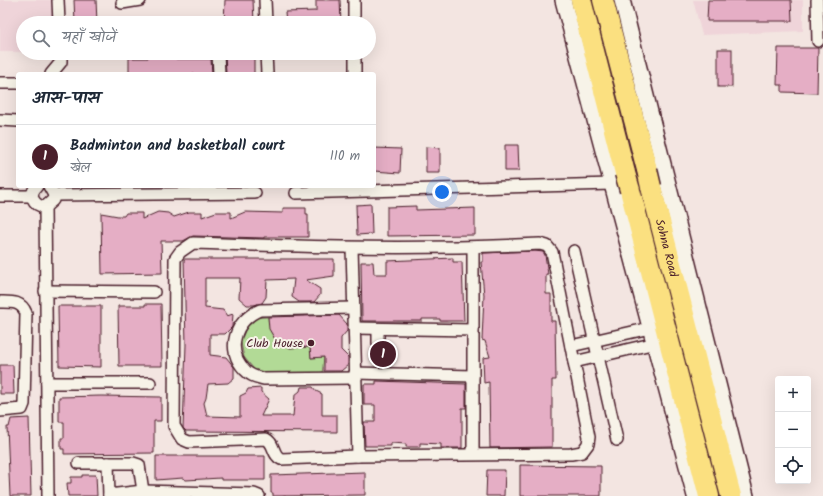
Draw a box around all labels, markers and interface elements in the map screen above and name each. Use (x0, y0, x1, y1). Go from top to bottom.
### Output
search box (16, 16, 376, 60)
text: यहाँ खोजें (62, 26, 116, 50)
icon: search (30, 27, 52, 49)
text: आस-पास (32, 85, 100, 112)
text: Badminton and basketball court (70, 134, 285, 158)
text: 1 (43, 146, 47, 167)
text: 110 m (330, 146, 360, 167)
text: खेल (70, 158, 90, 179)
your location (432, 182, 452, 202)
street label: Sohna Road (650, 217, 684, 280)
place label: Club House (246, 334, 304, 353)
marker: Club House (306, 338, 316, 348)
pin: 1 (370, 339, 396, 369)
map controls (775, 376, 811, 484)
button: + (775, 376, 811, 412)
button: − (775, 412, 811, 448)
button: locate (775, 448, 811, 484)

